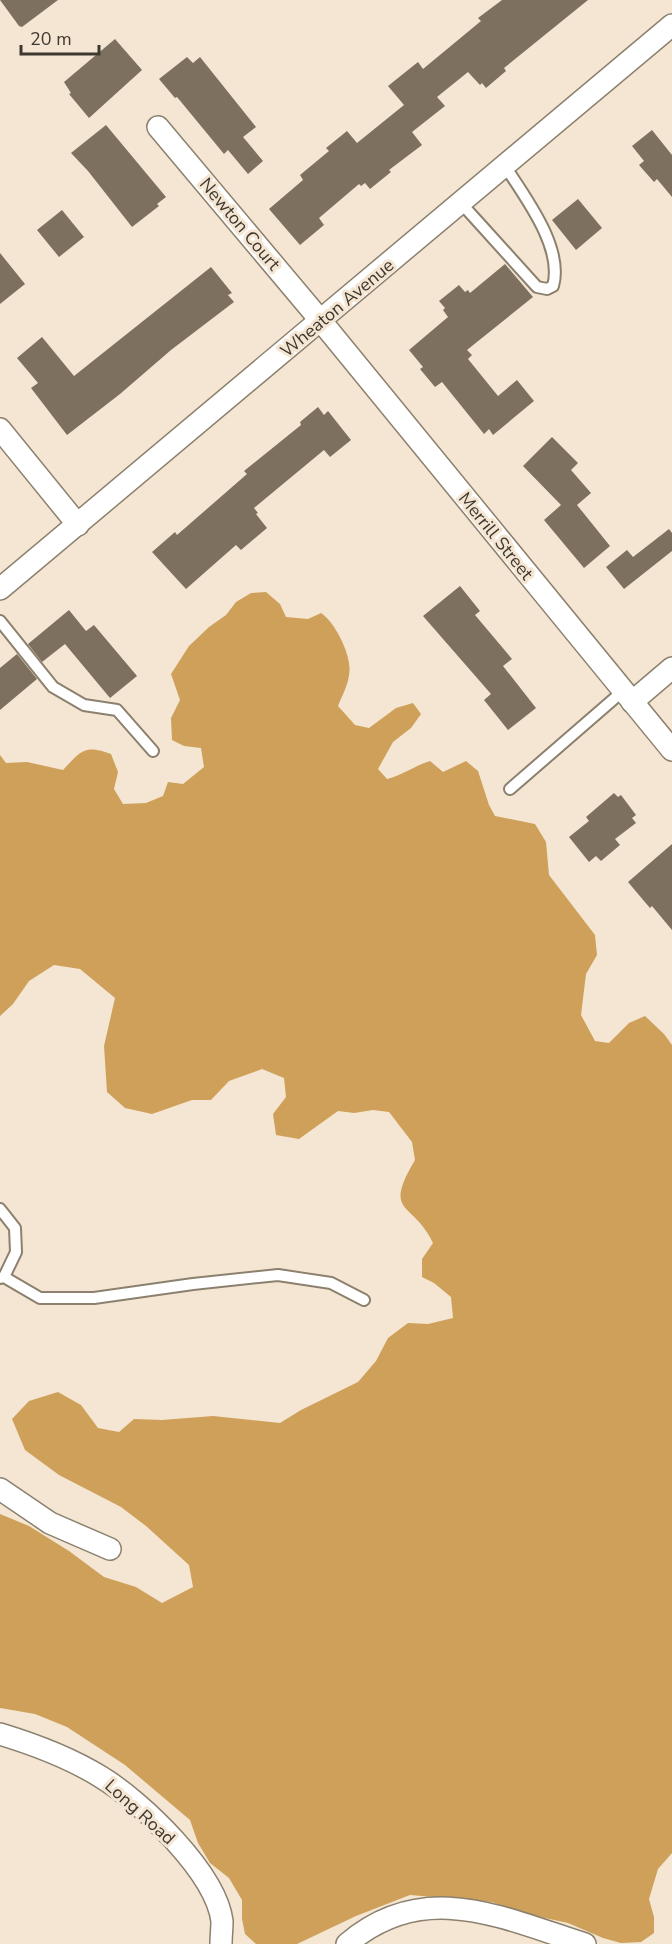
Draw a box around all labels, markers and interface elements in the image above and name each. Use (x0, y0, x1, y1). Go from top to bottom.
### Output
scale bar (21, 18, 99, 56)
text: 20 m (30, 27, 72, 51)
street label: Newton Court (194, 173, 286, 276)
street label: Wheaton Avenue (275, 253, 399, 363)
street label: Merrill Street (453, 487, 539, 585)
street label: Long Road (100, 1774, 180, 1850)

